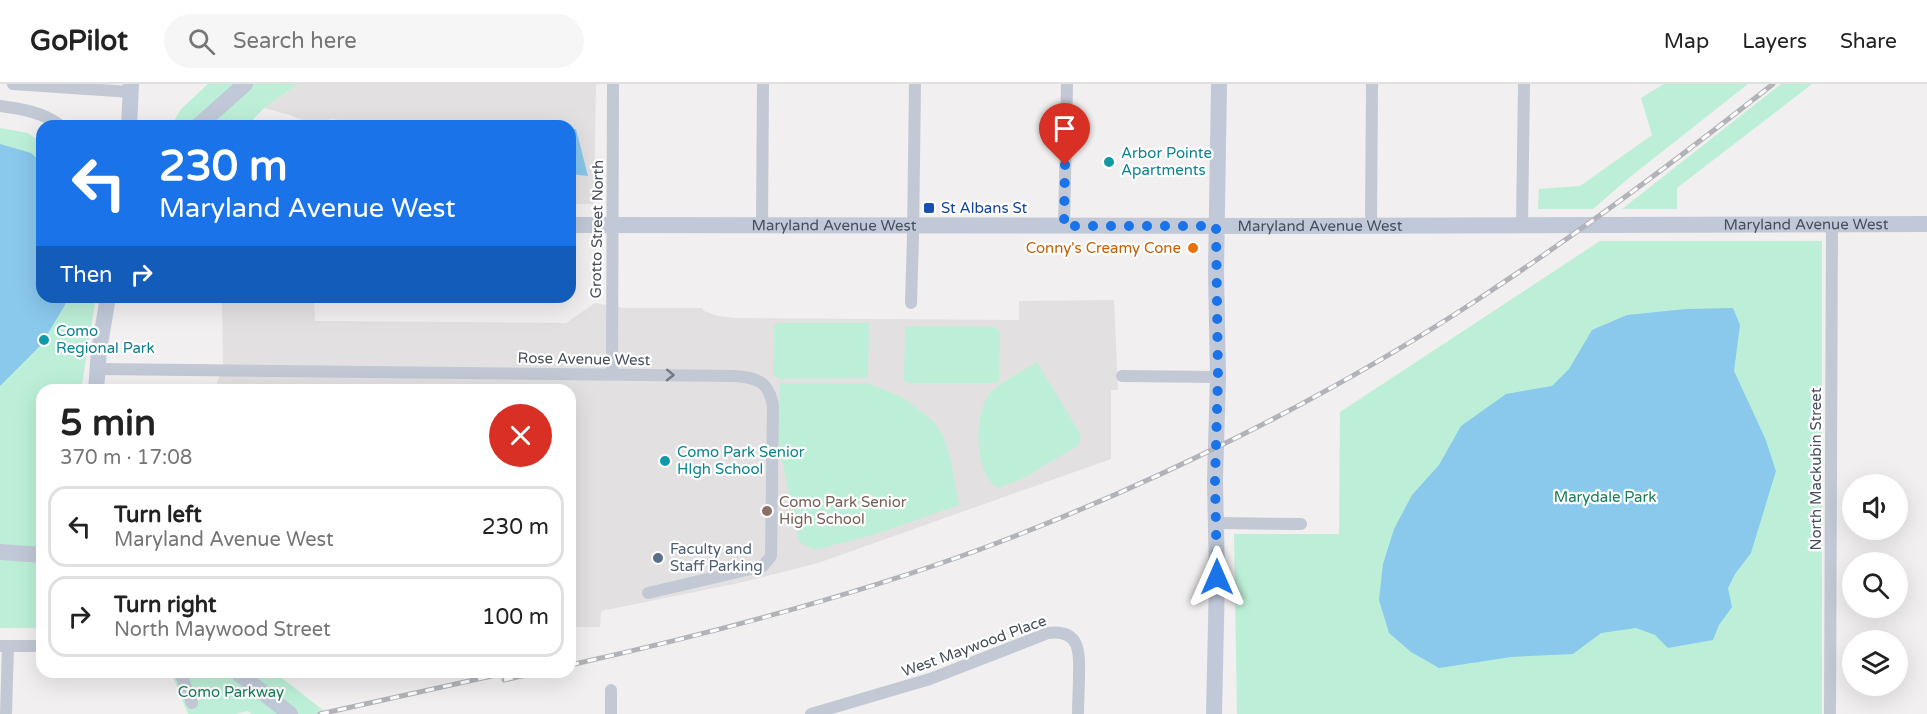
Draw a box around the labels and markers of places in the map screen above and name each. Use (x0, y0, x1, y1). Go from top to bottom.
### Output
pin (1039, 103, 1090, 165)
place label: Arbor Pointe Apartments (1121, 144, 1212, 179)
marker: Arbor Pointe Apartments (1102, 155, 1116, 169)
place label: St Albans St (941, 199, 1027, 217)
marker: St Albans St (922, 201, 936, 215)
place label: Conny's Creamy Cone (1026, 239, 1181, 257)
marker: Conny's Creamy Cone (1186, 241, 1200, 255)
place label: Como Regional Park (56, 322, 155, 357)
marker: Como Regional Park (37, 333, 51, 347)
place label: Como Park Senior HIgh School (677, 443, 805, 478)
marker: Como Park Senior HIgh School (658, 454, 672, 468)
place label: Como Park Senior High School (779, 493, 907, 528)
marker: Como Park Senior High School (760, 504, 774, 518)
place label: Faculty and Staff Parking (670, 540, 763, 575)
marker: Faculty and Staff Parking (651, 551, 665, 565)

